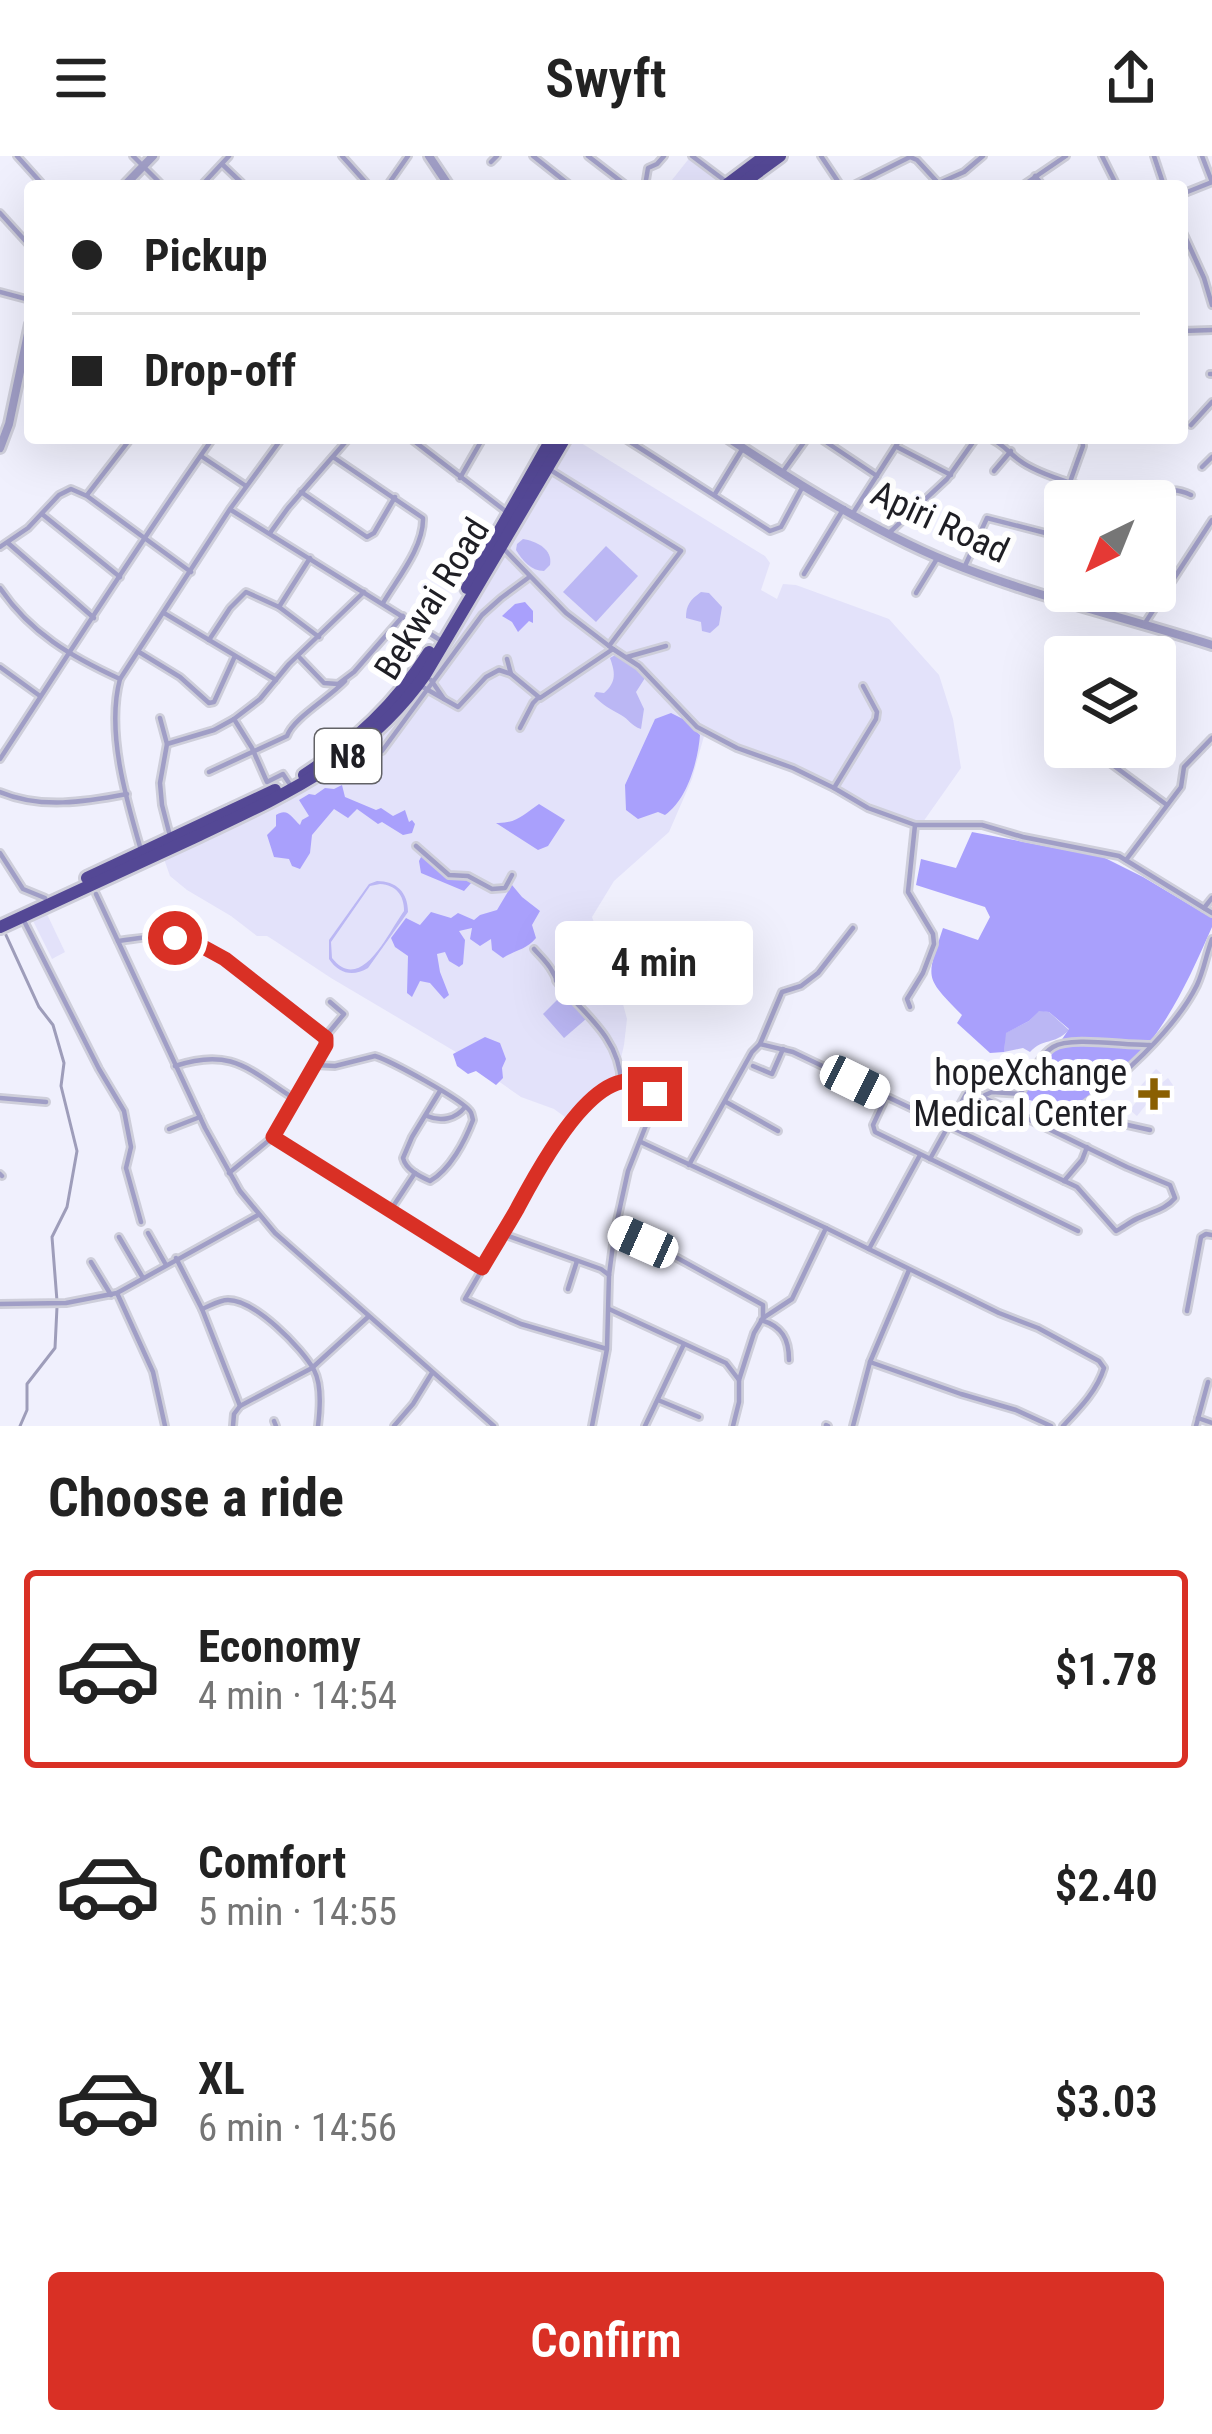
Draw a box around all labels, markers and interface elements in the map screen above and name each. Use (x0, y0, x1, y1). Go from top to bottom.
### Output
icon: menu (48, 45, 114, 111)
icon: share (1098, 45, 1164, 111)
text: Swyft (545, 47, 667, 110)
text: Pickup (144, 229, 268, 282)
text: Drop-off (144, 344, 296, 397)
street label: Apiri Road (865, 472, 1015, 572)
north arrow (1044, 480, 1176, 612)
map controls (1044, 480, 1176, 768)
street label: Bekwai Road (366, 511, 498, 687)
button: layers (1044, 636, 1176, 768)
road number: N8 (315, 729, 381, 783)
route start (148, 911, 202, 965)
callout: 4 min (556, 920, 754, 1004)
text: 4 min (611, 940, 697, 986)
car (815, 1050, 895, 1114)
place label: hopeXchange Medical Center (913, 1052, 1127, 1135)
route end (628, 1067, 682, 1121)
marker: hopeXchange Medical Center (1138, 1078, 1170, 1110)
car (603, 1211, 683, 1273)
text: Choose a ride (48, 1466, 344, 1529)
icon: car (54, 1615, 162, 1723)
text: Economy (198, 1620, 361, 1673)
text: $1.78 (1055, 1643, 1158, 1696)
text: 4 min · 14:54 (198, 1673, 397, 1719)
icon: car (54, 1831, 162, 1939)
text: Comfort (198, 1836, 346, 1889)
text: $2.40 (1055, 1859, 1158, 1912)
text: 5 min · 14:55 (198, 1889, 397, 1935)
icon: car (54, 2047, 162, 2155)
text: XL (198, 2052, 245, 2105)
text: $3.03 (1055, 2075, 1158, 2128)
text: 6 min · 14:56 (198, 2105, 397, 2151)
button: Confirm (48, 2272, 1164, 2410)

